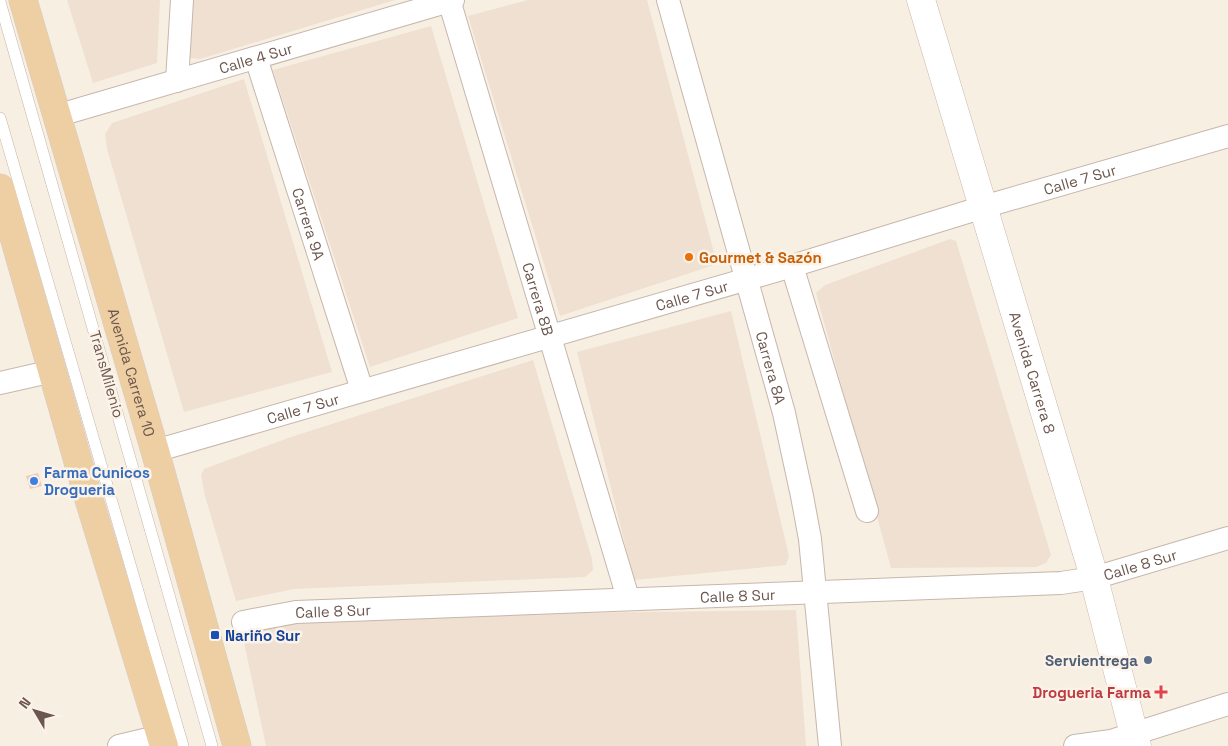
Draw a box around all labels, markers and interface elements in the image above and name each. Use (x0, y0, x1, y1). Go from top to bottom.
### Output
street label: Calle 4 Sur (217, 38, 295, 77)
street label: Calle 7 Sur (1041, 159, 1119, 199)
street label: Carrera 9A (289, 185, 330, 263)
place label: Gourmet & Sazón (699, 248, 822, 267)
marker: Gourmet & Sazón (683, 251, 695, 263)
street label: Carrera 8B (519, 260, 558, 338)
street label: Calle 7 Sur (653, 275, 731, 315)
street label: Avenida Carrera 10 (104, 306, 160, 439)
street label: Avenida Carrera 8 (1006, 309, 1060, 436)
street label: TransMilenio (85, 328, 129, 420)
street label: Carrera 8A (752, 329, 791, 407)
street label: Calle 7 Sur (264, 388, 342, 428)
place label: Farma Cunicos Drogueria (44, 463, 150, 499)
marker: Farma Cunicos Drogueria (28, 475, 40, 487)
street label: Calle 8 Sur (1101, 544, 1179, 584)
street label: Calle 8 Sur (700, 584, 776, 606)
street label: Calle 8 Sur (295, 600, 372, 622)
place label: Nariño Sur (225, 626, 300, 645)
marker: Nariño Sur (209, 629, 221, 641)
place label: Servientrega (1045, 651, 1138, 670)
marker: Servientrega (1142, 654, 1154, 666)
place label: Drogueria Farma (1032, 683, 1151, 702)
north arrow (10, 686, 60, 736)
marker: Drogueria Farma (1155, 686, 1167, 698)
text: N (15, 694, 35, 712)

